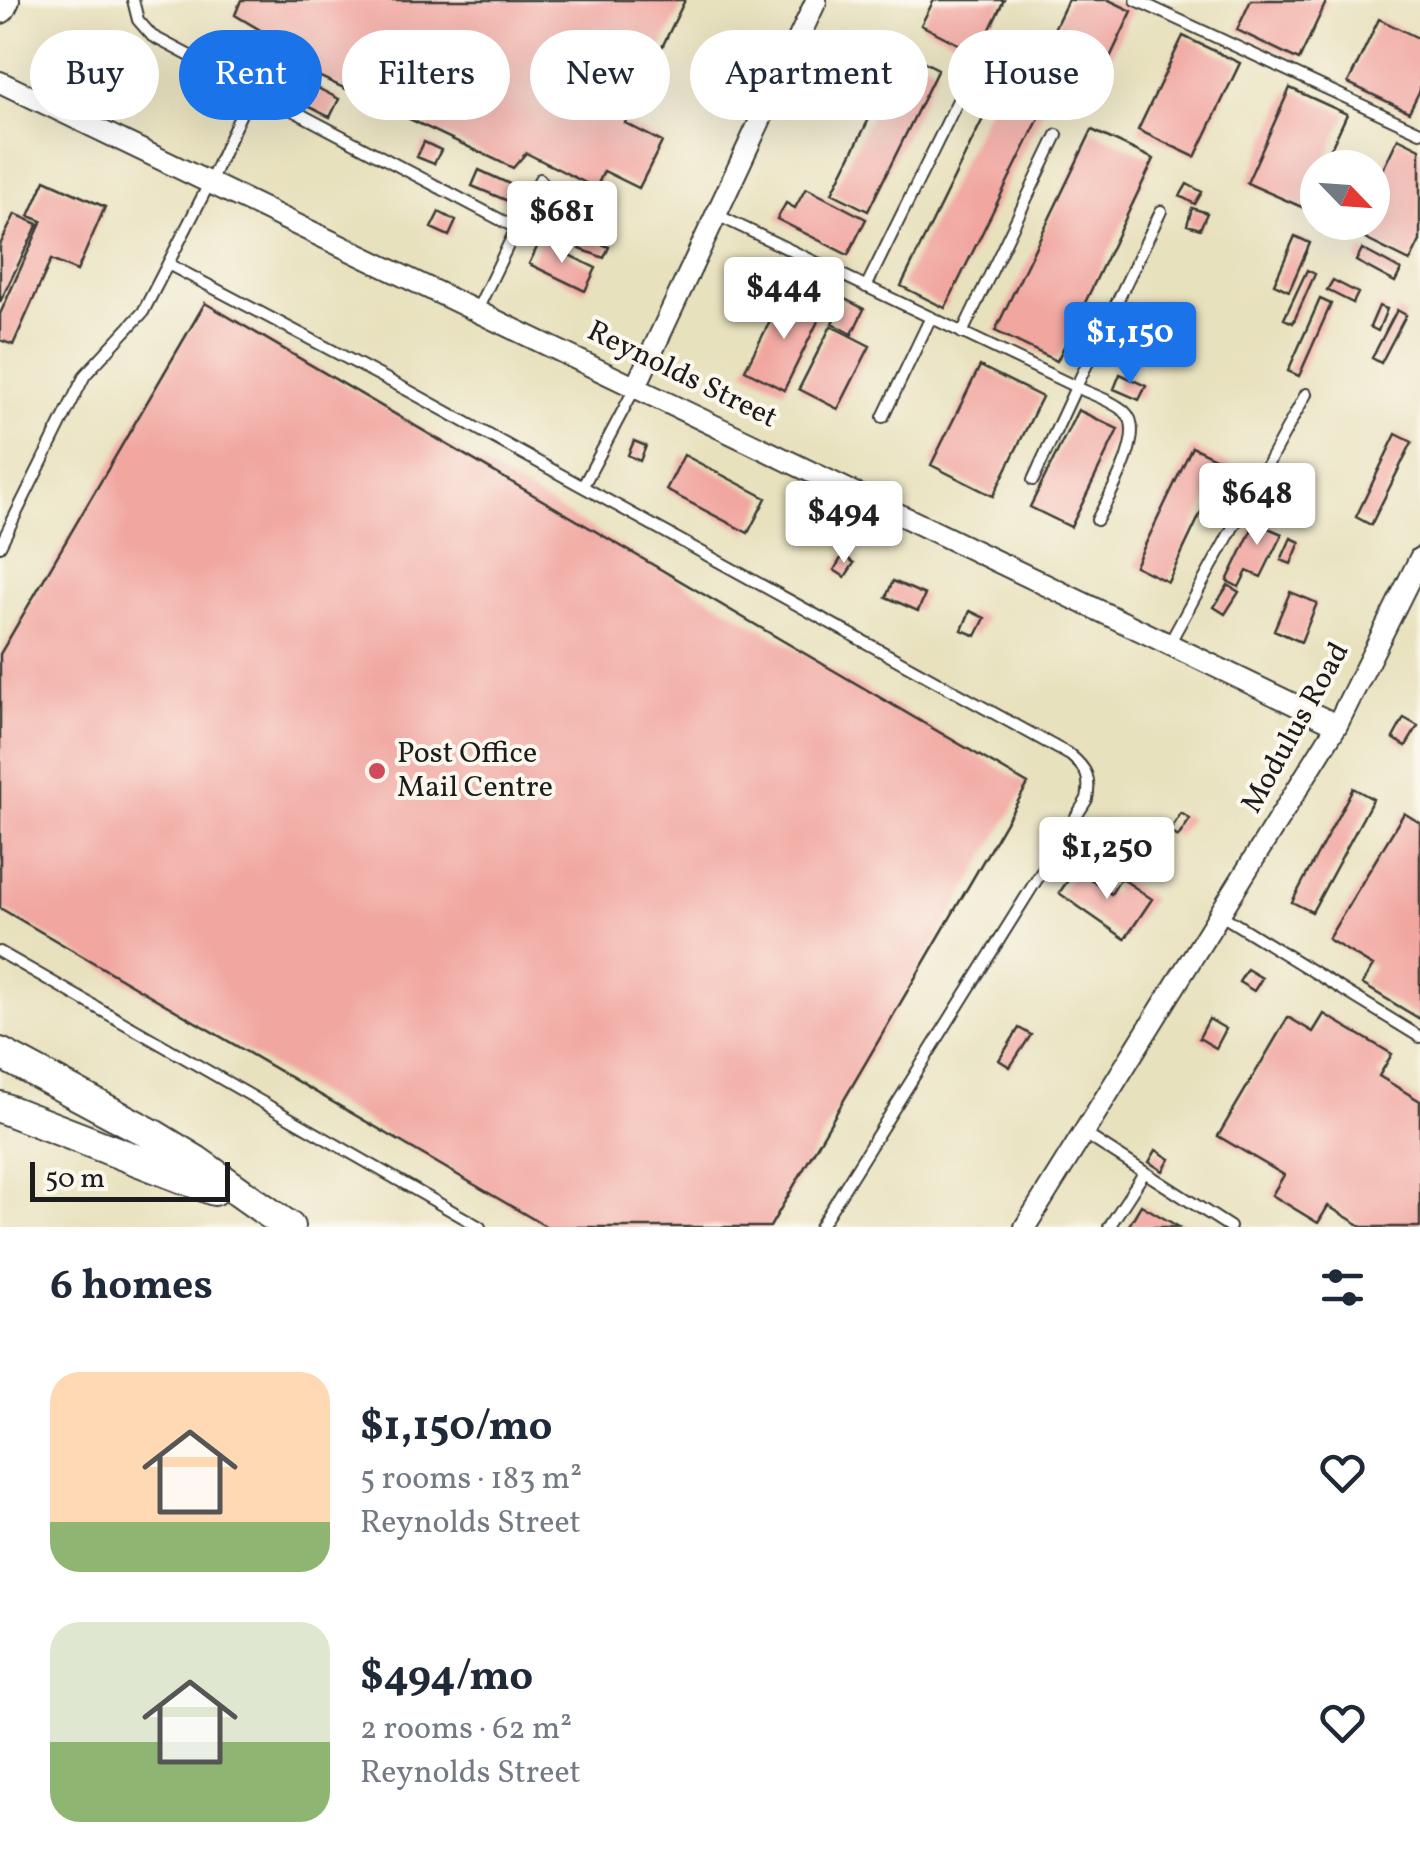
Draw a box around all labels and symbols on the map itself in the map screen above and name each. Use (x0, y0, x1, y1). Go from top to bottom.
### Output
north arrow (1300, 150, 1390, 240)
pin: $681 (503, 181, 621, 266)
pin: $444 (725, 257, 843, 342)
pin: $1,150 (1049, 302, 1211, 387)
street label: Reynolds Street (580, 311, 784, 439)
pin: $648 (1198, 463, 1316, 548)
pin: $494 (785, 481, 903, 566)
street label: Modulus Road (1232, 635, 1360, 821)
place label: Post Office Mail Centre (397, 733, 553, 809)
marker: Post Office Mail Centre (366, 760, 388, 782)
pin: $1,250 (1026, 817, 1188, 902)
scale bar (30, 1157, 230, 1202)

